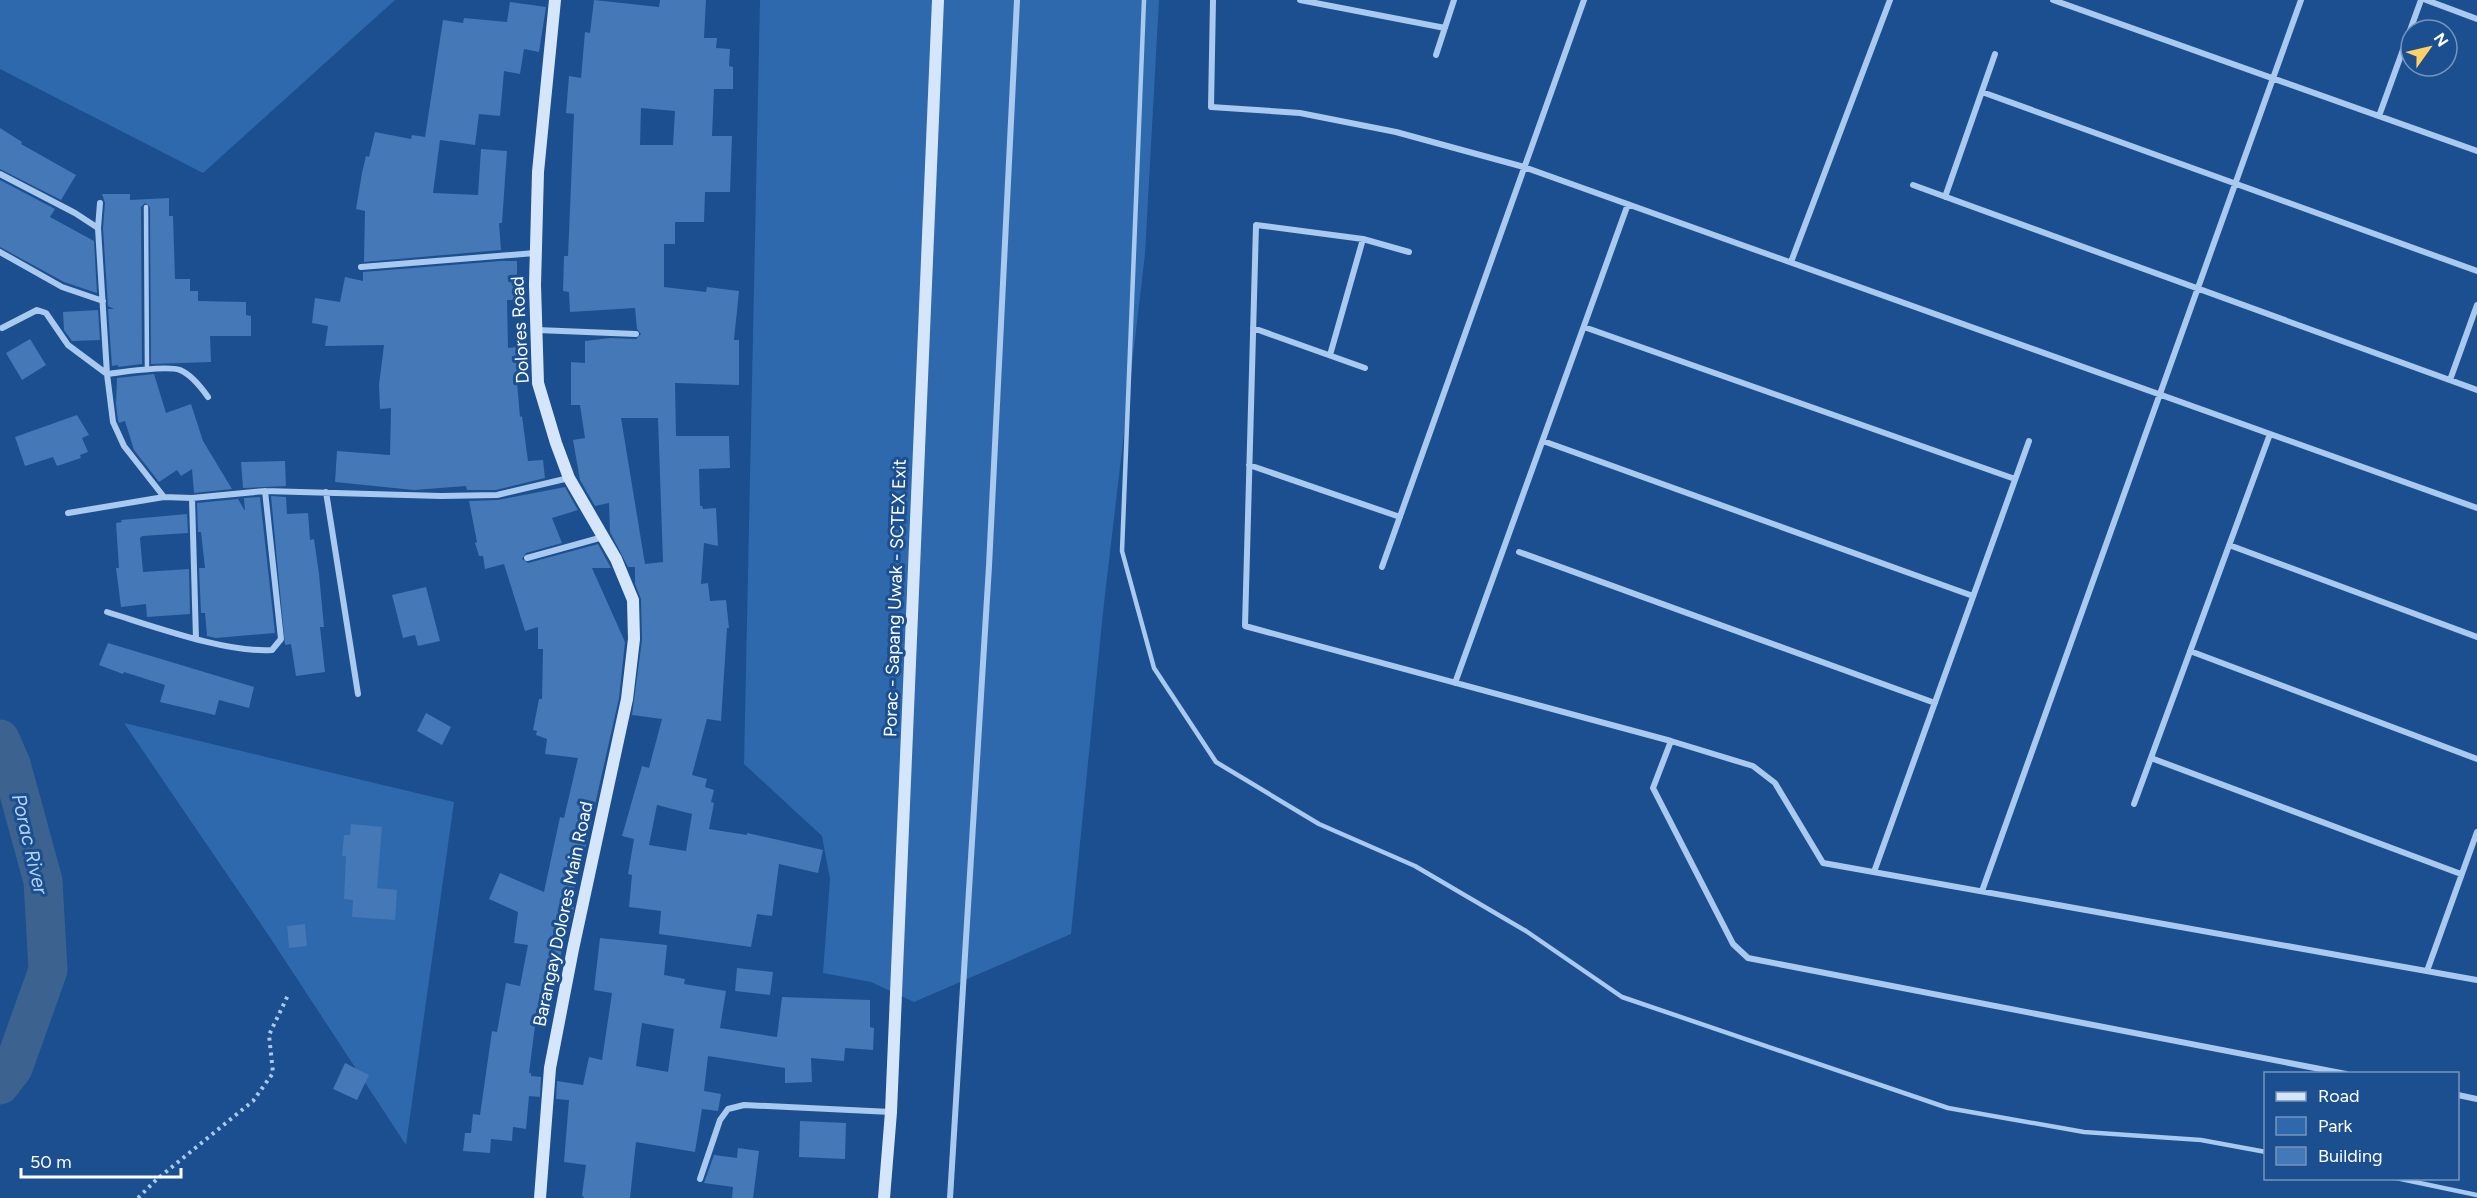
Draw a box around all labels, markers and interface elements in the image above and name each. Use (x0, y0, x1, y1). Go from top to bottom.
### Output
north arrow (2399, 18, 2459, 78)
text: N (2430, 29, 2452, 50)
street label: Dolores Road (506, 276, 534, 384)
street label: Porac - Sapang Uwak - SCTEX Exit (879, 458, 911, 738)
water label: Porac River (7, 791, 53, 898)
street label: Barangay Dolores Main Road (528, 799, 598, 1029)
legend (2264, 1072, 2459, 1180)
text: Road (2318, 1085, 2359, 1107)
text: Park (2318, 1115, 2353, 1137)
scale bar (21, 1141, 182, 1179)
text: Building (2318, 1145, 2383, 1167)
text: 50 m (30, 1151, 72, 1173)

